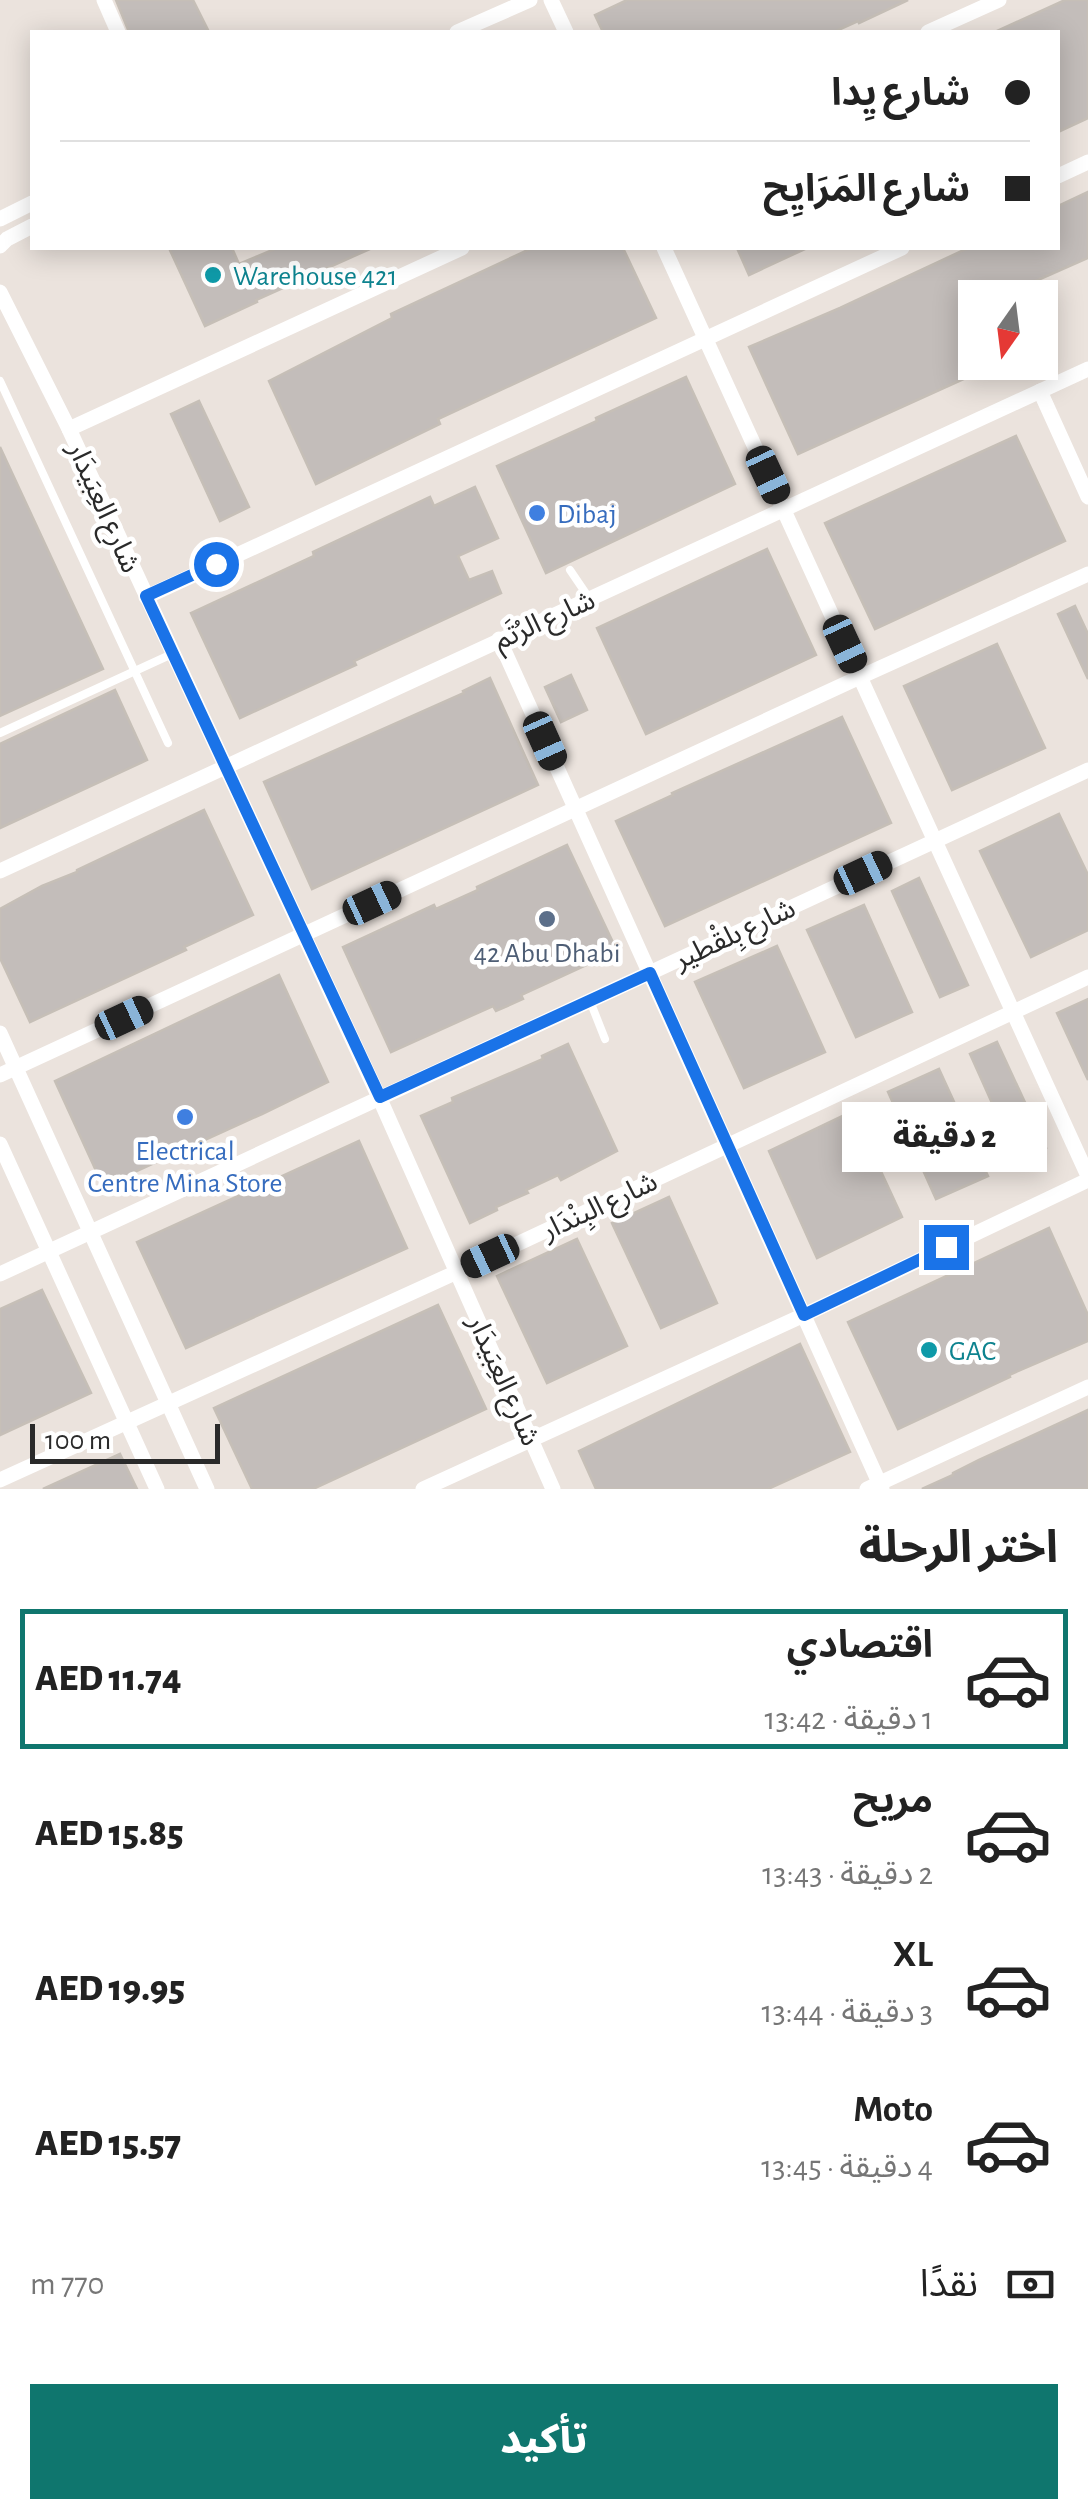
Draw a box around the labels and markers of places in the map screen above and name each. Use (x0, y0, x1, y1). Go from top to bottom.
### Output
place label: Warehouse 421 (233, 263, 397, 291)
marker: Warehouse 421 (202, 264, 224, 286)
place label: Dibaj (557, 501, 617, 529)
marker: Dibaj (526, 502, 548, 524)
marker: 42 Abu Dhabi (536, 908, 558, 930)
place label: 42 Abu Dhabi (473, 940, 621, 968)
marker: Electrical Centre Mina Store (174, 1106, 196, 1128)
place label: Electrical Centre Mina Store (88, 1138, 282, 1198)
place label: GAC (949, 1338, 996, 1366)
marker: GAC (918, 1339, 940, 1361)

